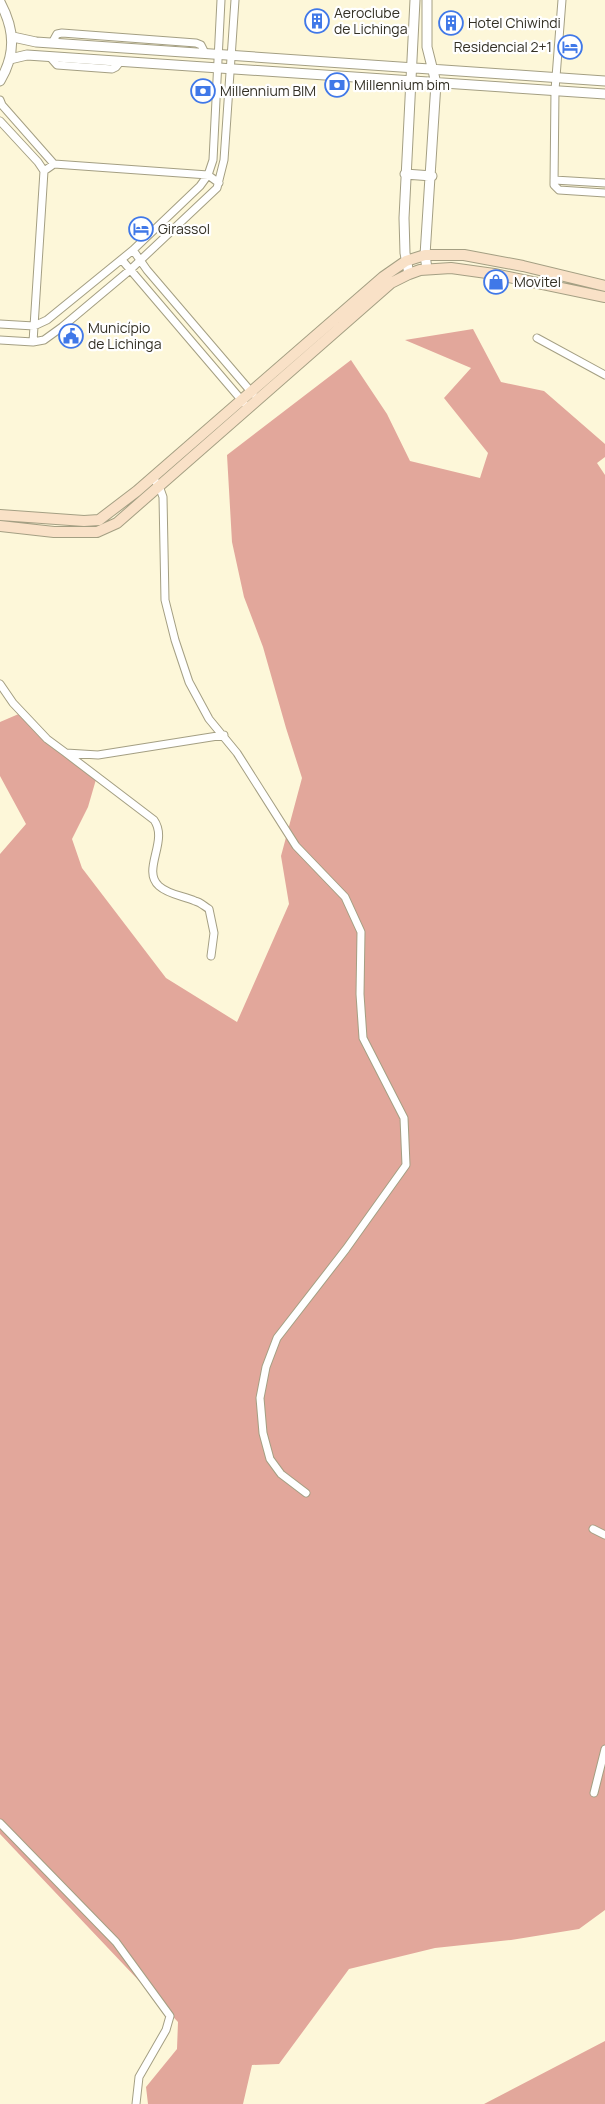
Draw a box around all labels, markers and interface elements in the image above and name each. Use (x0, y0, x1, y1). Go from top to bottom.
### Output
place label: Aeroclube de Lichinga (334, 3, 407, 38)
building icon: Aeroclube de Lichinga (304, 8, 330, 34)
building icon: Hotel Chiwindi (438, 10, 464, 36)
place label: Hotel Chiwindi (468, 13, 561, 32)
hotel icon: Residencial 2+1 (557, 34, 583, 60)
place label: Residencial 2+1 (454, 37, 552, 56)
bank icon: Millennium bim (324, 72, 350, 98)
place label: Millennium bim (354, 75, 450, 94)
bank icon: Millennium BIM (190, 78, 216, 104)
place label: Millennium BIM (220, 81, 316, 100)
hotel icon: Girassol (128, 216, 154, 242)
place label: Girassol (158, 219, 210, 238)
shop icon: Movitel (483, 269, 509, 295)
place label: Movitel (514, 272, 561, 291)
place label: Município de Lichinga (88, 318, 161, 353)
public building icon: Município de Lichinga (58, 323, 84, 349)

